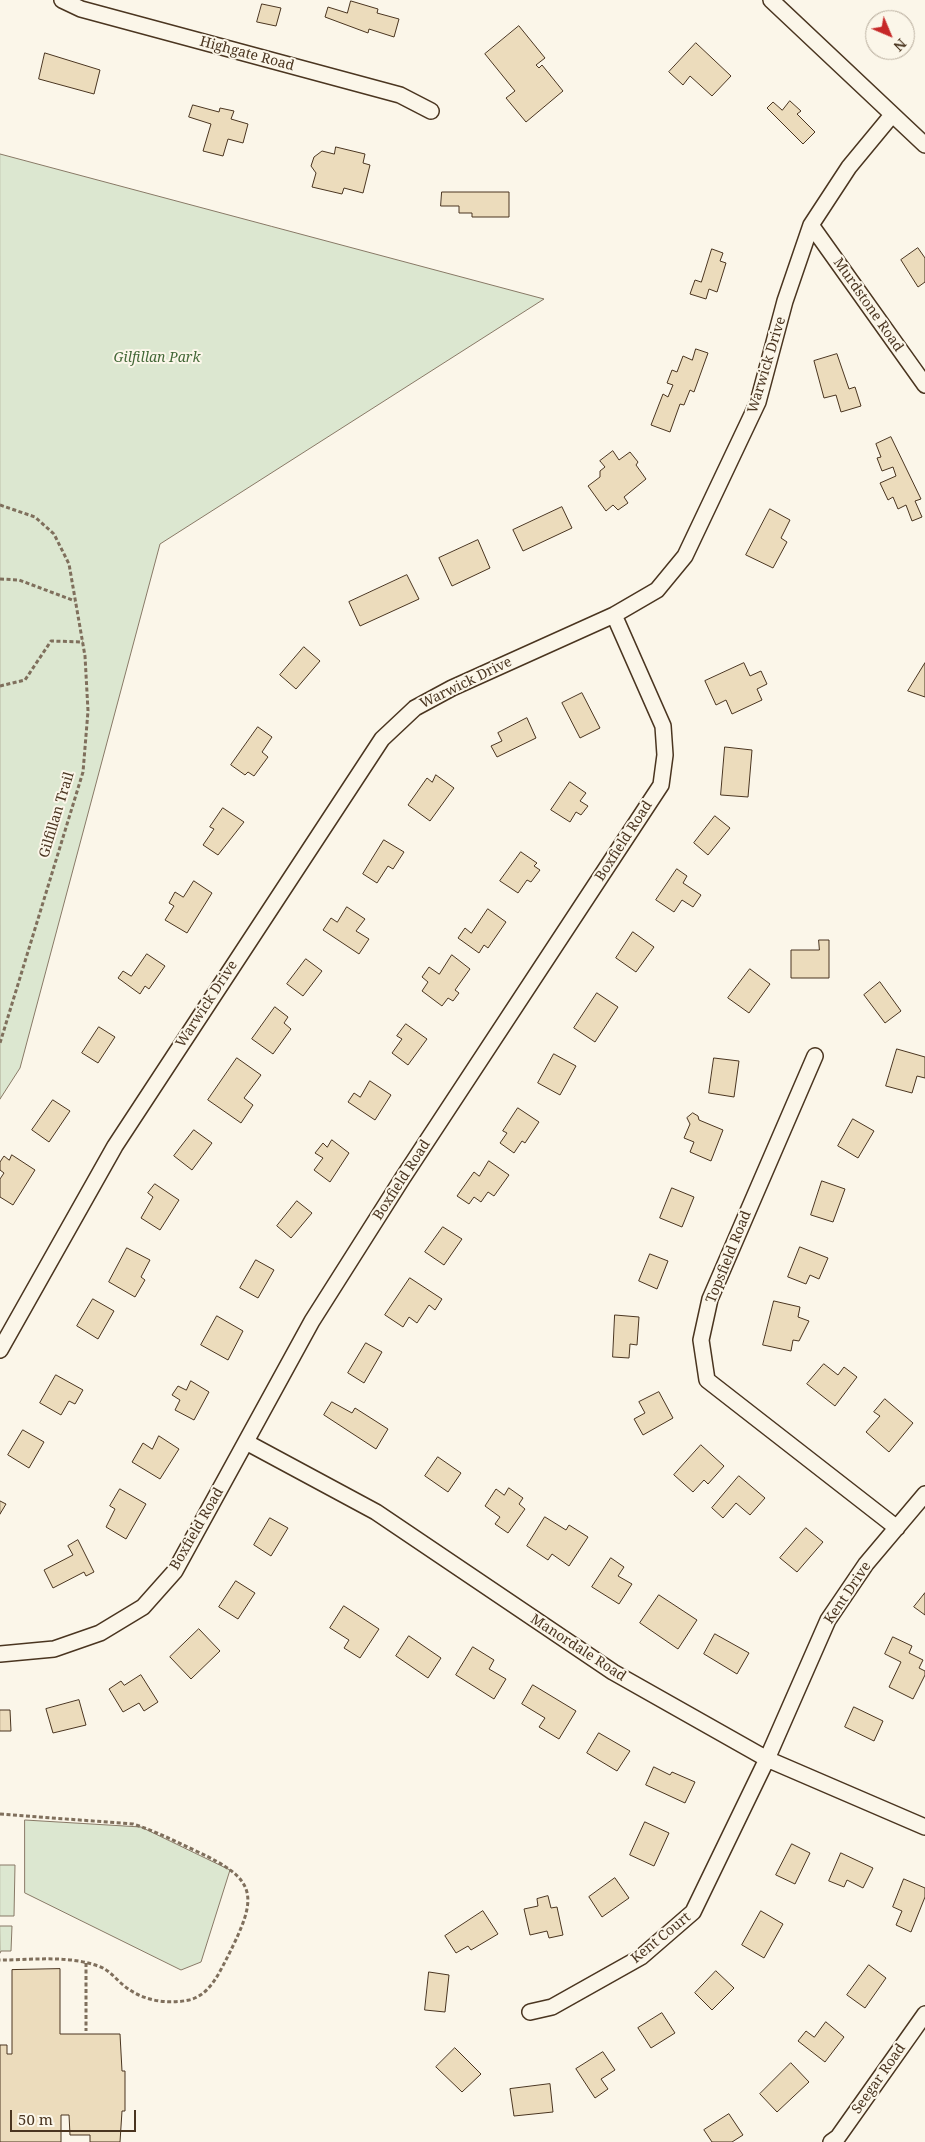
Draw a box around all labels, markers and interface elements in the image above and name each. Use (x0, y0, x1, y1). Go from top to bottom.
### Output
north arrow (865, 10, 915, 60)
street label: Highgate Road (198, 33, 296, 75)
text: N (890, 35, 911, 56)
street label: Murdstone Road (829, 255, 907, 355)
street label: Warwick Drive (744, 315, 790, 415)
park label: Gilfillan Park (114, 350, 200, 366)
street label: Warwick Drive (417, 653, 515, 713)
street label: Gilfillan Trail (36, 770, 78, 860)
street label: Boxfield Road (592, 798, 656, 884)
street label: Warwick Drive (173, 957, 241, 1051)
street label: Boxfield Road (370, 1137, 434, 1223)
street label: Topsfield Road (703, 1208, 755, 1306)
street label: Boxfield Road (167, 1485, 227, 1573)
street label: Kent Drive (821, 1559, 875, 1627)
street label: Manordale Road (527, 1611, 629, 1685)
street label: Kent Court (628, 1909, 694, 1967)
street label: Seegar Road (849, 2041, 909, 2117)
scale bar (12, 2100, 139, 2132)
text: 50 m (18, 2109, 53, 2129)

